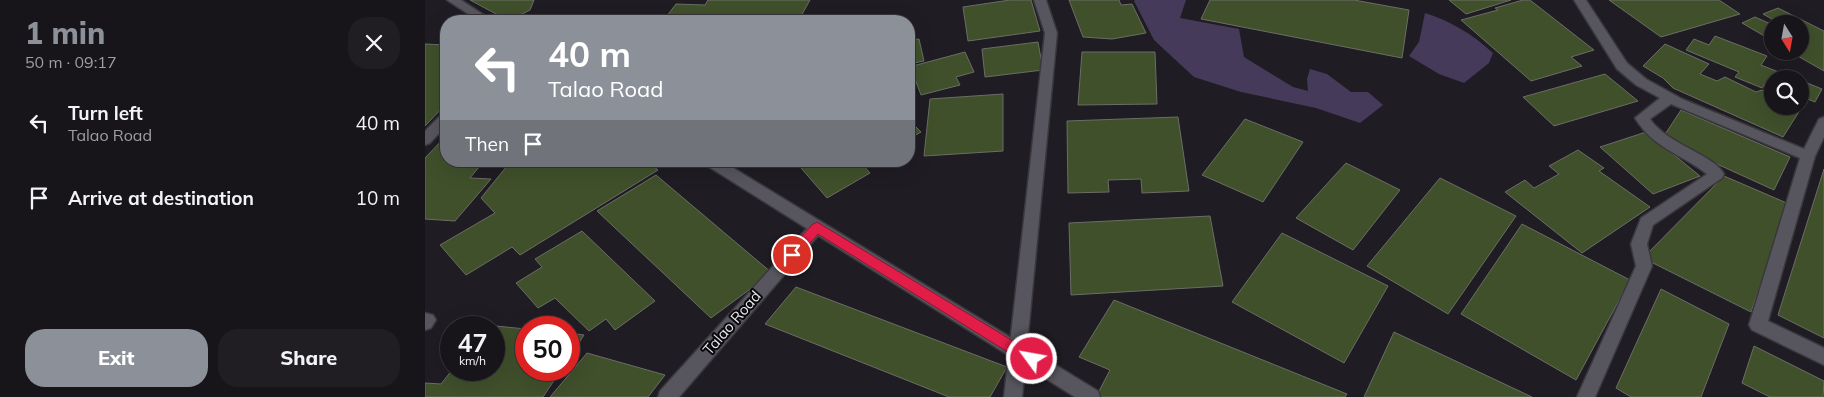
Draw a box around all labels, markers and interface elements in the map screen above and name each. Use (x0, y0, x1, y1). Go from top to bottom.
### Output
text: 1 min (25, 14, 105, 52)
north arrow (1764, 15, 1809, 60)
map controls (1764, 15, 1809, 115)
button: close (348, 17, 400, 69)
text: 40 m (548, 32, 631, 76)
icon: left (465, 35, 530, 100)
text: 50 m · 09:17 (25, 52, 117, 72)
button: search (1764, 70, 1809, 115)
text: Talao Road (548, 75, 663, 103)
text: Turn left (68, 101, 143, 125)
icon: left (25, 109, 53, 137)
text: 40 m (356, 111, 400, 135)
text: Talao Road (68, 125, 152, 145)
icon: arrive (519, 130, 547, 158)
text: Then (465, 132, 509, 156)
icon: arrive (25, 184, 53, 212)
text: Arrive at destination (68, 186, 254, 210)
text: 10 m (356, 186, 400, 210)
pin (771, 234, 813, 276)
icon: arrive (778, 241, 806, 269)
street label: Talao Road (699, 287, 765, 359)
speed limit sign: 50 (515, 316, 580, 381)
text: 47 (457, 327, 488, 358)
button: Exit (25, 329, 208, 387)
button: Share (218, 329, 400, 387)
position arrow (1005, 332, 1057, 384)
text: km/h (459, 353, 486, 368)

